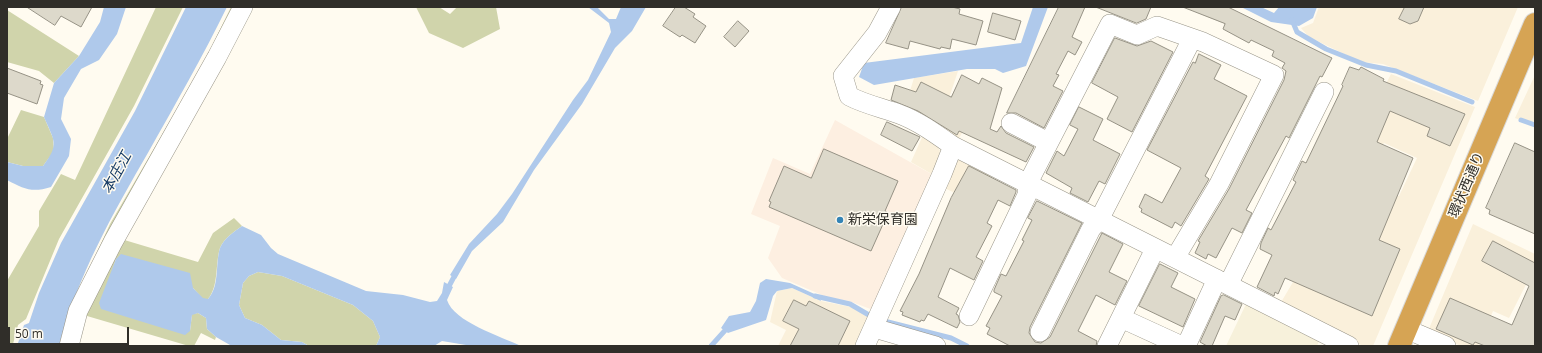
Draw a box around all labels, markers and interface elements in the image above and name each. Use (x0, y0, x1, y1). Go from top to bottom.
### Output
water label: 本庄江 (98, 149, 136, 197)
street label: 環状西通り (1446, 150, 1488, 220)
place label: 新栄保育園 (848, 212, 918, 228)
marker: 新栄保育園 (835, 215, 845, 225)
scale bar (10, 319, 131, 345)
text: 50 m (15, 325, 43, 342)

